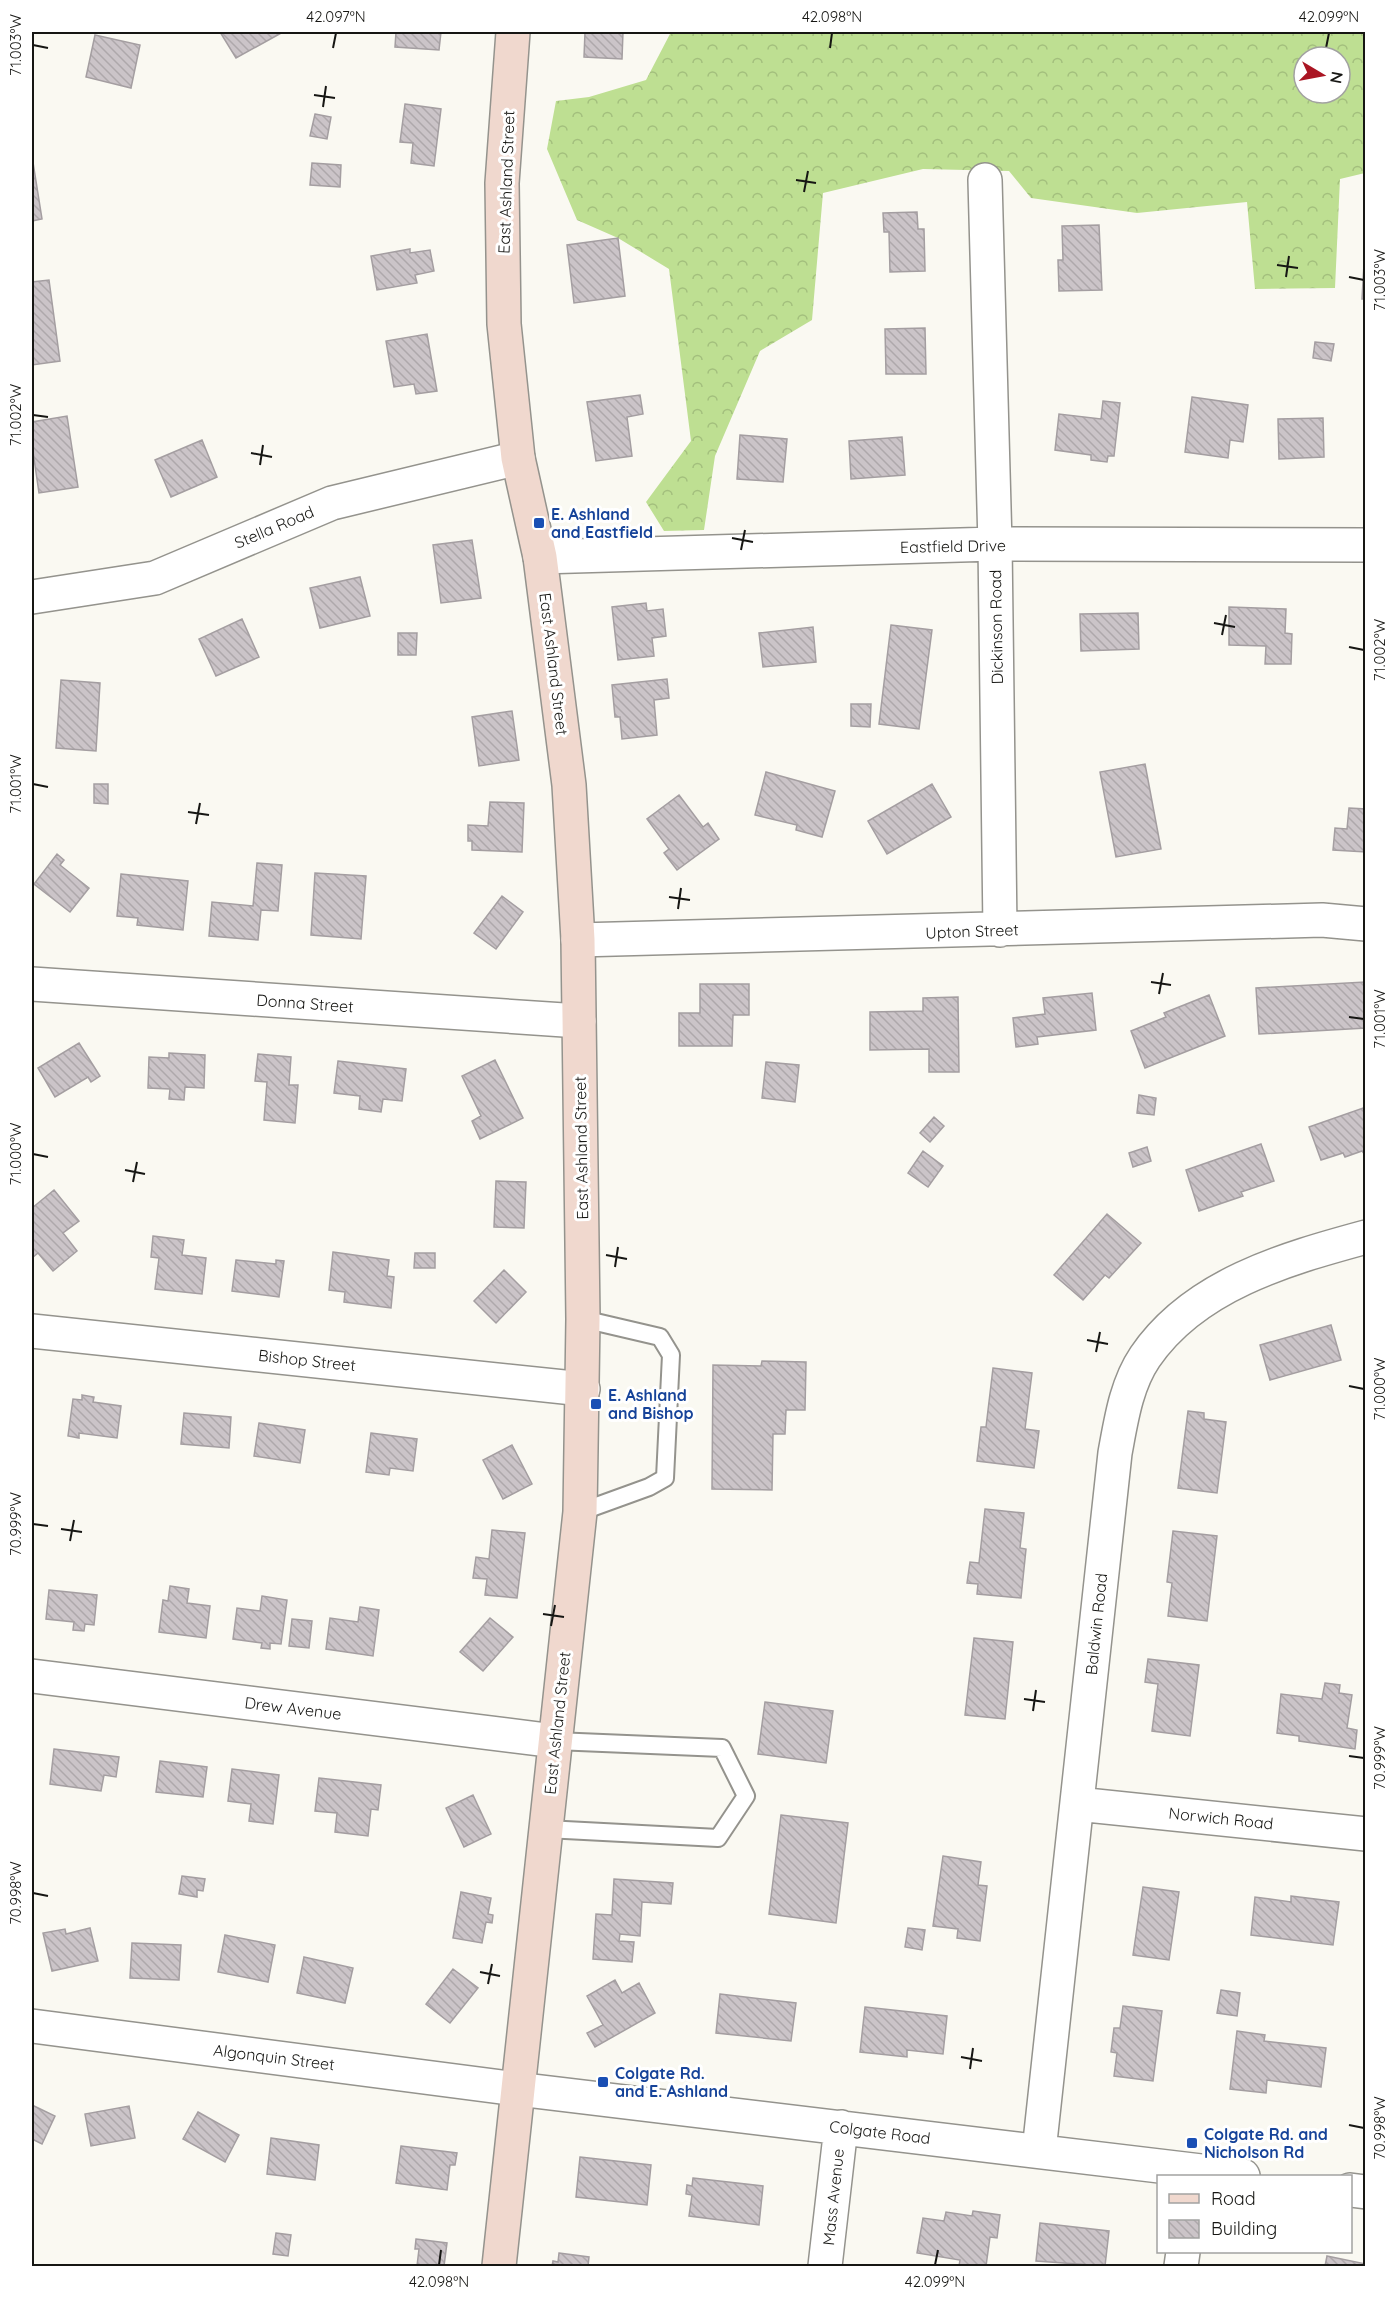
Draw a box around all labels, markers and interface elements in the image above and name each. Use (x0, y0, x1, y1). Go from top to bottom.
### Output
text: 42.097°N (306, 7, 366, 26)
text: 42.098°N (802, 7, 862, 26)
text: 42.099°N (1299, 7, 1359, 26)
text: 71.003°W (6, 14, 25, 76)
north arrow (1292, 45, 1352, 105)
text: N (1326, 70, 1348, 85)
street label: East Ashland Street (494, 110, 518, 254)
text: 71.003°W (1370, 249, 1389, 311)
text: 71.002°W (6, 383, 25, 446)
street label: Stella Road (231, 501, 317, 553)
place label: E. Ashland and Eastfield (551, 504, 653, 542)
marker: E. Ashland and Eastfield (532, 516, 546, 530)
street label: Eastfield Drive (900, 535, 1006, 557)
street label: Dickinson Road (985, 569, 1007, 685)
street label: East Ashland Street (535, 592, 573, 736)
text: 71.002°W (1370, 618, 1389, 681)
text: 71.001°W (6, 754, 25, 814)
street label: Upton Street (925, 919, 1019, 943)
text: 71.001°W (1370, 989, 1389, 1049)
street label: Donna Street (256, 990, 354, 1016)
street label: East Ashland Street (570, 1076, 592, 1220)
text: 71.000°W (6, 1122, 25, 1185)
street label: Bishop Street (257, 1345, 357, 1375)
text: 71.000°W (1370, 1357, 1389, 1420)
place label: E. Ashland and Bishop (608, 1385, 694, 1423)
marker: E. Ashland and Bishop (589, 1397, 603, 1411)
text: 70.999°W (6, 1492, 25, 1556)
street label: Baldwin Road (1081, 1572, 1111, 1676)
street label: East Ashland Street (540, 1651, 574, 1795)
street label: Drew Avenue (243, 1692, 343, 1724)
text: 70.999°W (1370, 1726, 1389, 1790)
street label: Norwich Road (1168, 1803, 1274, 1833)
text: 70.998°W (6, 1861, 25, 1925)
street label: Algonquin Street (212, 2040, 336, 2074)
place label: Colgate Rd. and E. Ashland (615, 2063, 728, 2101)
marker: Colgate Rd. and E. Ashland (596, 2075, 610, 2089)
text: 70.998°W (1370, 2096, 1389, 2160)
street label: Colgate Road (828, 2116, 932, 2148)
place label: Colgate Rd. and Nicholson Rd (1204, 2124, 1328, 2162)
marker: Colgate Rd. and Nicholson Rd (1185, 2136, 1199, 2150)
street label: Mass Avenue (818, 2148, 848, 2246)
legend (1157, 2175, 1352, 2253)
text: Road (1211, 2187, 1256, 2210)
text: Building (1211, 2217, 1277, 2240)
text: 42.098°N (409, 2272, 469, 2291)
text: 42.099°N (905, 2272, 965, 2291)

